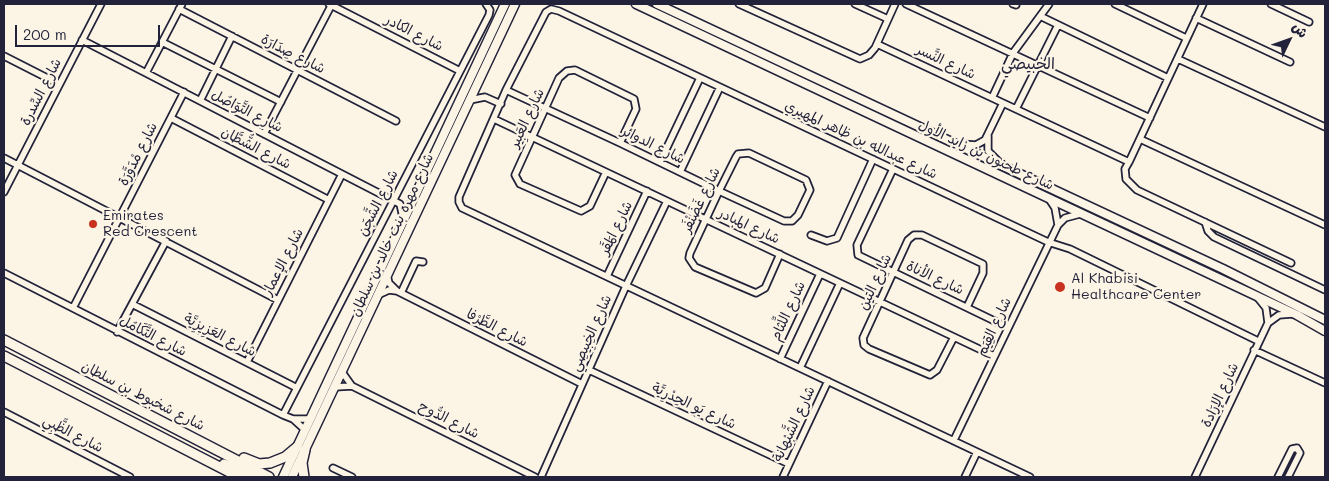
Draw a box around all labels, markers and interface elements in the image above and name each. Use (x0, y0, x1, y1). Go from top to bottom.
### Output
street label: شارع الكادر (382, 11, 446, 55)
scale bar (18, 15, 162, 47)
north arrow (1264, 15, 1314, 65)
text: ش (1288, 18, 1313, 42)
text: 200 m (23, 24, 67, 44)
street label: شارع صِدَارَة (258, 31, 328, 77)
street label: شارع النَّسر (914, 41, 978, 83)
district label: الخبيصي (1001, 54, 1055, 74)
street label: شارع السِّدرة (17, 56, 65, 128)
street label: شارع التَّوَاصُل (208, 86, 286, 136)
street label: شارع العَبِير (506, 86, 548, 150)
street label: شارع عبدالله بن ظاهر المهيري (782, 97, 940, 183)
street label: شارع طحنون بن زايد الأول (916, 116, 1056, 194)
street label: شارع مْدَوَّرَة (115, 119, 161, 189)
street label: شارع الدوائر (618, 122, 688, 168)
street label: شارع الشُّطَّان (218, 123, 294, 173)
street label: شارع مهره بنت خالد بن سلطان (347, 151, 437, 319)
street label: شارع غَضَنْفَر (678, 165, 724, 235)
street label: شارع الشَّجَن (354, 167, 402, 239)
street label: شارع المَقَر (596, 198, 636, 258)
street label: شارع المبادر (716, 204, 782, 248)
place label: Emirates Red Crescent (103, 208, 197, 240)
marker: Emirates Red Crescent (87, 218, 99, 230)
street label: شارع الإعمار (259, 226, 307, 298)
street label: شارع التين (855, 251, 895, 313)
street label: شارع الأناة (904, 257, 966, 299)
place label: Al Khabisi Healthcare Center (1071, 271, 1201, 304)
street label: شارع اللِّثام (767, 278, 809, 344)
marker: Al Khabisi Healthcare Center (1053, 280, 1067, 294)
street label: شارع الخِبِيصِي (567, 292, 615, 374)
street label: شارع القِيَم (973, 295, 1015, 359)
street label: شارع الطَّرْفا (464, 305, 530, 351)
street label: شارع العَزِيزِيَّة (181, 310, 259, 360)
street label: شارع التَّكَامُل (117, 312, 189, 360)
street label: شارع شخبوط بن سلطان (79, 358, 207, 434)
street label: شارع الإرَادة (1198, 360, 1242, 430)
street label: شارع يَو الحِدْرِيَّة (649, 379, 739, 433)
street label: شارع الشَّبْهانة (769, 384, 819, 464)
street label: شارع الدُّوح (416, 398, 482, 442)
street label: شارع الظَّبِي (40, 412, 106, 456)

